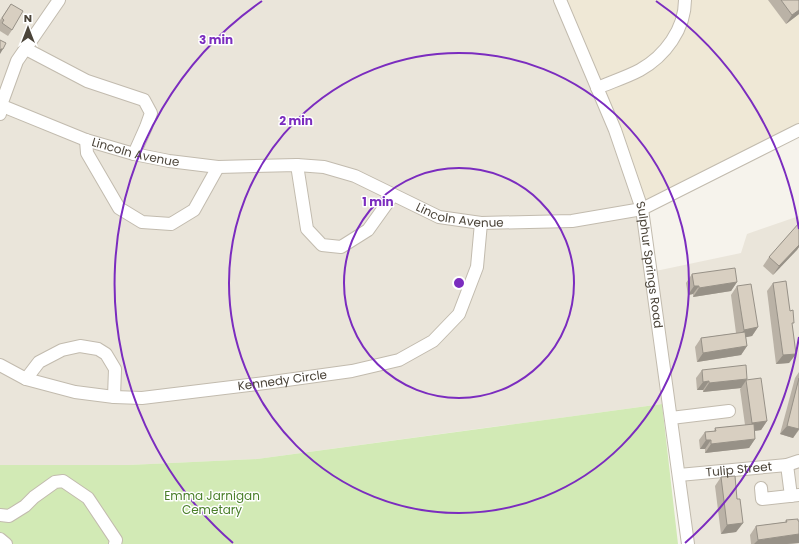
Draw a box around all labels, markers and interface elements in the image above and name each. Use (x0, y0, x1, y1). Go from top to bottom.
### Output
north arrow (8, 8, 48, 48)
text: N (24, 10, 32, 26)
text: 3 min (199, 31, 233, 48)
text: 2 min (279, 112, 313, 129)
street label: Lincoln Avenue (90, 133, 180, 170)
text: 1 min (362, 193, 394, 210)
street label: Lincoln Avenue (413, 198, 504, 231)
street label: Sulphur Springs Road (632, 199, 667, 329)
centre of rings (452, 276, 466, 290)
street label: Kennedy Circle (237, 366, 328, 394)
street label: Tulip Street (705, 457, 773, 481)
park label: Emma Jarnigan Cemetary (164, 487, 260, 518)

